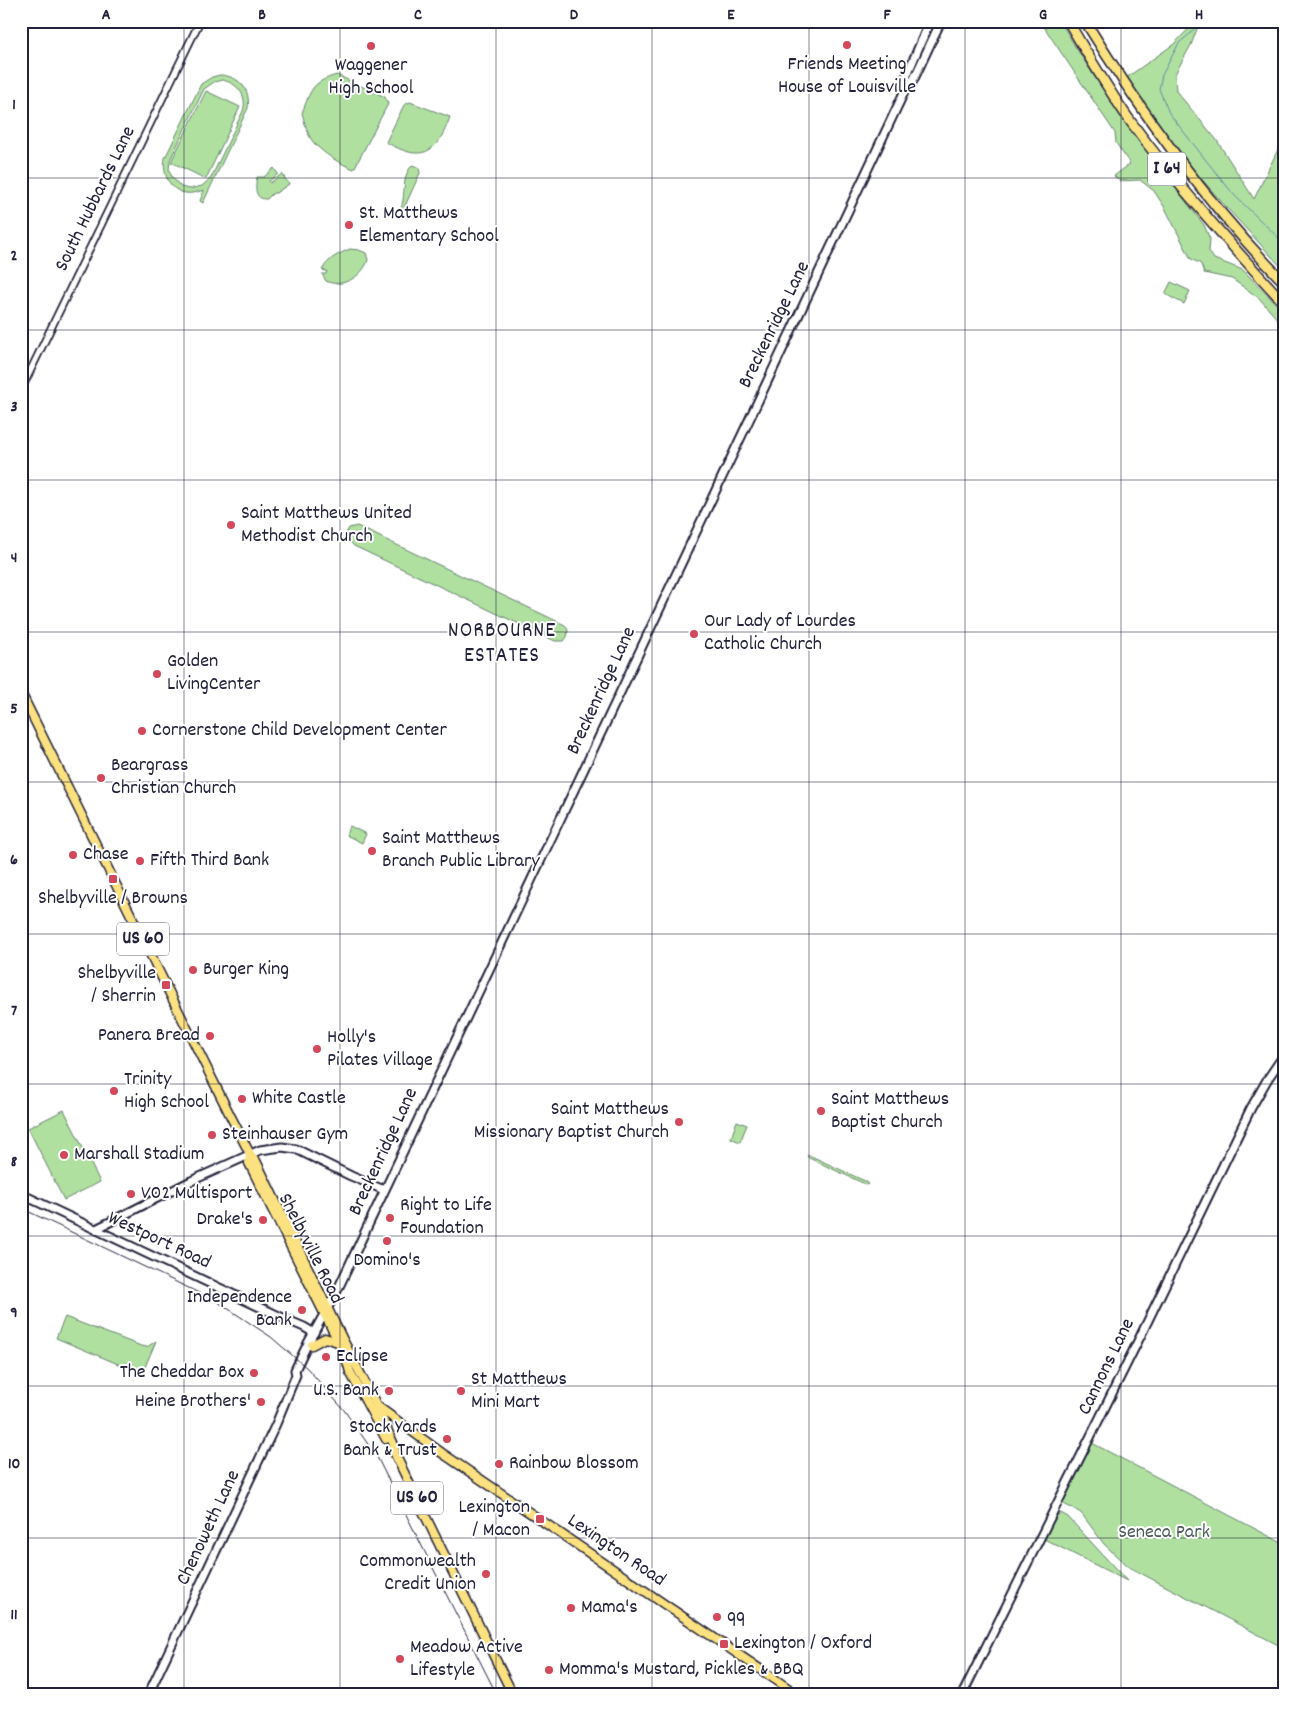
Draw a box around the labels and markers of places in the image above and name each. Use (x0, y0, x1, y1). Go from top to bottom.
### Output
marker: Friends Meeting House of Louisville (841, 39, 853, 51)
marker: Waggener High School (365, 40, 377, 52)
place label: Friends Meeting House of Louisville (778, 51, 916, 102)
place label: Waggener High School (329, 52, 414, 103)
place label: St. Matthews Elementary School (359, 200, 499, 251)
marker: St. Matthews Elementary School (343, 219, 355, 231)
place label: Saint Matthews United Methodist Church (241, 500, 412, 551)
marker: Saint Matthews United Methodist Church (225, 519, 237, 531)
place label: Our Lady of Lourdes Catholic Church (704, 608, 856, 659)
marker: Our Lady of Lourdes Catholic Church (688, 628, 700, 640)
place label: Golden LivingCenter (167, 648, 261, 699)
marker: Golden LivingCenter (151, 668, 163, 680)
place label: Cornerstone Child Development Center (152, 717, 447, 745)
marker: Cornerstone Child Development Center (136, 725, 148, 737)
place label: Beargrass Christian Church (111, 752, 236, 803)
marker: Beargrass Christian Church (95, 772, 107, 784)
place label: Saint Matthews Branch Public Library (382, 825, 540, 876)
place label: Chase (83, 841, 129, 869)
marker: Saint Matthews Branch Public Library (366, 845, 378, 857)
place label: Fifth Third Bank (150, 847, 269, 875)
marker: Chase (67, 849, 79, 861)
marker: Fifth Third Bank (134, 855, 146, 867)
marker: Shelbyville / Browns (107, 873, 119, 885)
place label: Shelbyville / Browns (38, 885, 188, 913)
place label: Burger King (203, 956, 289, 984)
place label: Shelbyville / Sherrin (77, 960, 156, 1011)
marker: Burger King (187, 964, 199, 976)
marker: Shelbyville / Sherrin (160, 979, 172, 991)
place label: Panera Bread (98, 1022, 200, 1050)
place label: Holly's Pilates Village (327, 1024, 433, 1075)
marker: Panera Bread (204, 1030, 216, 1042)
marker: Holly's Pilates Village (311, 1043, 323, 1055)
place label: Trinity High School (124, 1066, 209, 1117)
marker: Trinity High School (108, 1085, 120, 1097)
place label: White Castle (252, 1085, 346, 1113)
place label: Saint Matthews Baptist Church (831, 1086, 949, 1137)
marker: White Castle (236, 1093, 248, 1105)
place label: Saint Matthews Missionary Baptist Church (474, 1096, 669, 1147)
marker: Saint Matthews Baptist Church (815, 1105, 827, 1117)
marker: Saint Matthews Missionary Baptist Church (673, 1116, 685, 1128)
place label: Steinhauser Gym (222, 1121, 348, 1149)
marker: Steinhauser Gym (206, 1129, 218, 1141)
place label: Marshall Stadium (74, 1141, 205, 1169)
marker: Marshall Stadium (58, 1149, 70, 1161)
place label: V02 Multisport (141, 1180, 252, 1208)
marker: V02 Multisport (125, 1188, 137, 1200)
place label: Right to Life Foundation (400, 1192, 492, 1243)
place label: Drake's (197, 1206, 253, 1234)
marker: Right to Life Foundation (384, 1212, 396, 1224)
marker: Drake's (257, 1214, 269, 1226)
marker: Domino's (381, 1235, 393, 1247)
place label: Domino's (353, 1247, 421, 1275)
place label: Independence Bank (187, 1284, 292, 1335)
marker: Independence Bank (296, 1304, 308, 1316)
place label: Eclipse (336, 1343, 388, 1371)
marker: Eclipse (320, 1351, 332, 1363)
place label: The Cheddar Box (120, 1359, 245, 1387)
place label: St Matthews Mini Mart (471, 1366, 567, 1417)
marker: The Cheddar Box (248, 1367, 260, 1379)
place label: U.S. Bank (313, 1377, 379, 1405)
marker: U.S. Bank (383, 1385, 395, 1397)
marker: St Matthews Mini Mart (455, 1385, 467, 1397)
place label: Heine Brothers' (135, 1388, 251, 1416)
marker: Heine Brothers' (255, 1396, 267, 1408)
place label: Stock Yards Bank & Trust (343, 1414, 437, 1465)
marker: Stock Yards Bank & Trust (441, 1433, 453, 1445)
place label: Rainbow Blossom (509, 1450, 639, 1478)
marker: Rainbow Blossom (493, 1458, 505, 1470)
place label: Lexington / Macon (458, 1494, 530, 1545)
marker: Lexington / Macon (534, 1513, 546, 1525)
place label: Commonwealth Credit Union (359, 1548, 476, 1599)
marker: Commonwealth Credit Union (480, 1568, 492, 1580)
place label: Mama's (581, 1594, 638, 1622)
marker: Mama's (565, 1602, 577, 1614)
place label: qq (727, 1603, 745, 1631)
marker: qq (711, 1611, 723, 1623)
place label: Lexington / Oxford (734, 1630, 872, 1658)
place label: Meadow Active Lifestyle (410, 1634, 523, 1685)
marker: Lexington / Oxford (718, 1638, 730, 1650)
marker: Meadow Active Lifestyle (394, 1653, 406, 1665)
place label: Momma's Mustard, Pickles & BBQ (559, 1656, 804, 1684)
marker: Momma's Mustard, Pickles & BBQ (543, 1664, 555, 1676)

